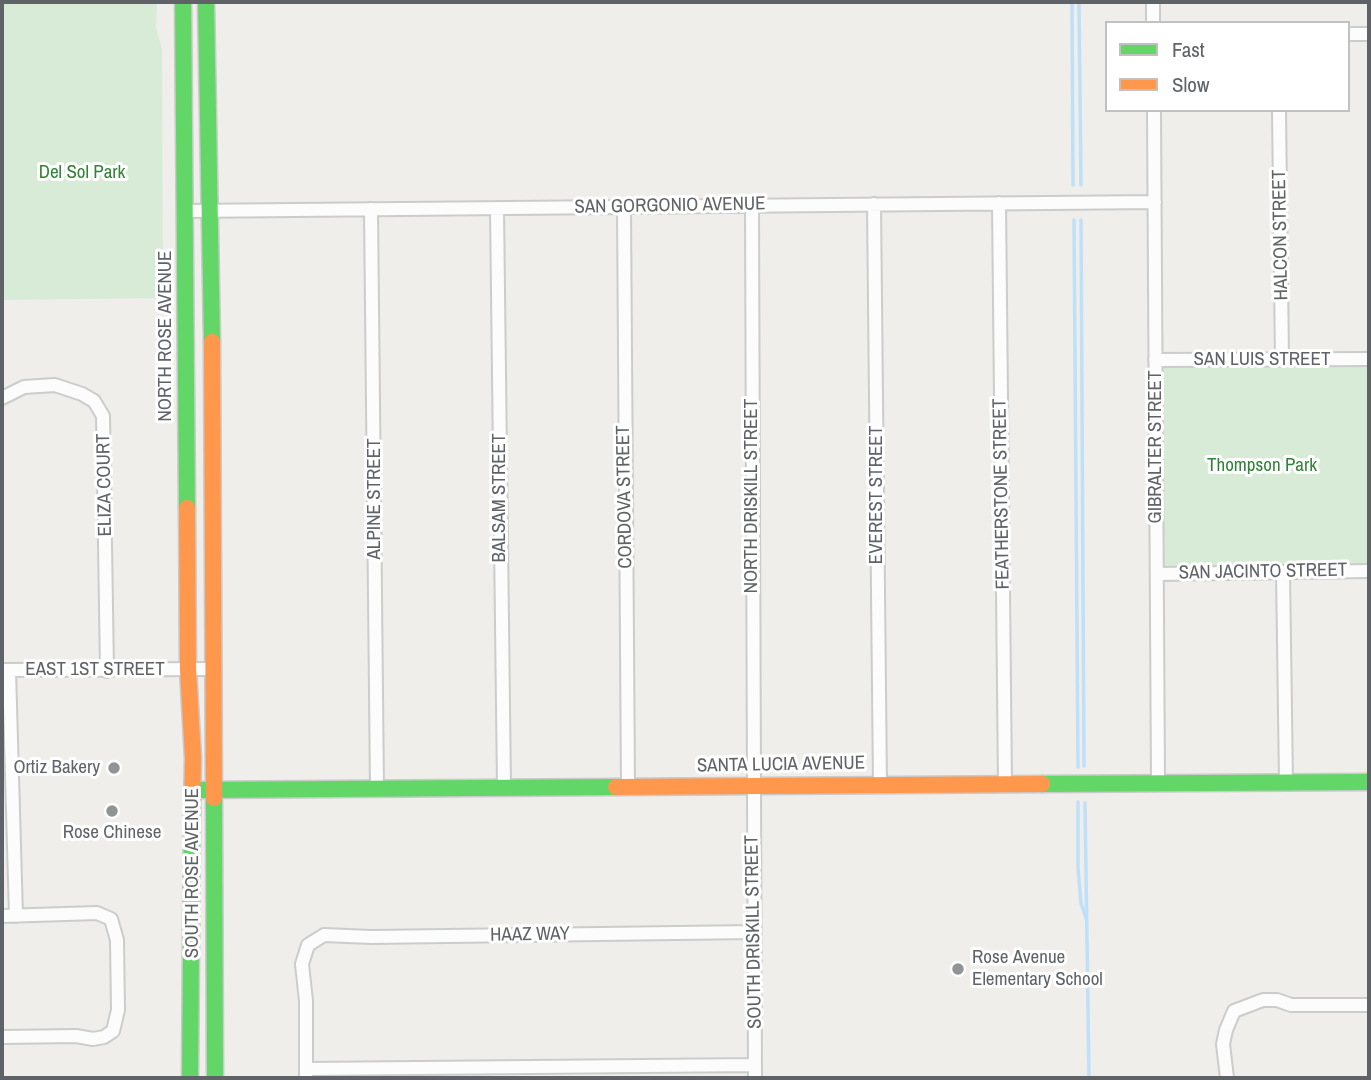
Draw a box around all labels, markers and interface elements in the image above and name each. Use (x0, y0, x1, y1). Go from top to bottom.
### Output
legend (1105, 21, 1350, 112)
text: Fast (1172, 35, 1205, 64)
text: Slow (1172, 70, 1209, 99)
park label: Del Sol Park (39, 162, 125, 184)
street label: HALCON STREET (1268, 169, 1294, 301)
street label: SAN GORGONIO AVENUE (574, 193, 766, 219)
street label: NORTH ROSE AVENUE (155, 251, 177, 421)
street label: SAN LUIS STREET (1194, 349, 1330, 371)
street label: GIBRALTER STREET (1145, 371, 1167, 523)
street label: FEATHERSTONE STREET (989, 398, 1015, 590)
street label: NORTH DRISKILL STREET (741, 399, 763, 593)
street label: CORDOVA STREET (612, 425, 638, 569)
street label: EVEREST STREET (866, 426, 888, 564)
street label: ELIZA COURT (93, 433, 117, 537)
street label: BALSAM STREET (489, 433, 511, 563)
street label: ALPINE STREET (364, 438, 386, 560)
park label: Thompson Park (1207, 455, 1317, 477)
street label: SAN JACINTO STREET (1179, 559, 1347, 585)
street label: EAST 1ST STREET (25, 659, 165, 681)
street label: SANTA LUCIA AVENUE (697, 752, 865, 778)
place label: Ortiz Bakery (13, 757, 100, 779)
marker: Ortiz Bakery (106, 760, 122, 776)
street label: SOUTH ROSE AVENUE (182, 788, 204, 958)
marker: Rose Chinese (104, 803, 120, 819)
place label: Rose Chinese (63, 822, 161, 844)
street label: SOUTH DRISKILL STREET (741, 835, 767, 1029)
street label: HAAZ WAY (490, 923, 570, 947)
place label: Rose Avenue Elementary School (972, 947, 1103, 991)
marker: Rose Avenue Elementary School (950, 961, 966, 977)

